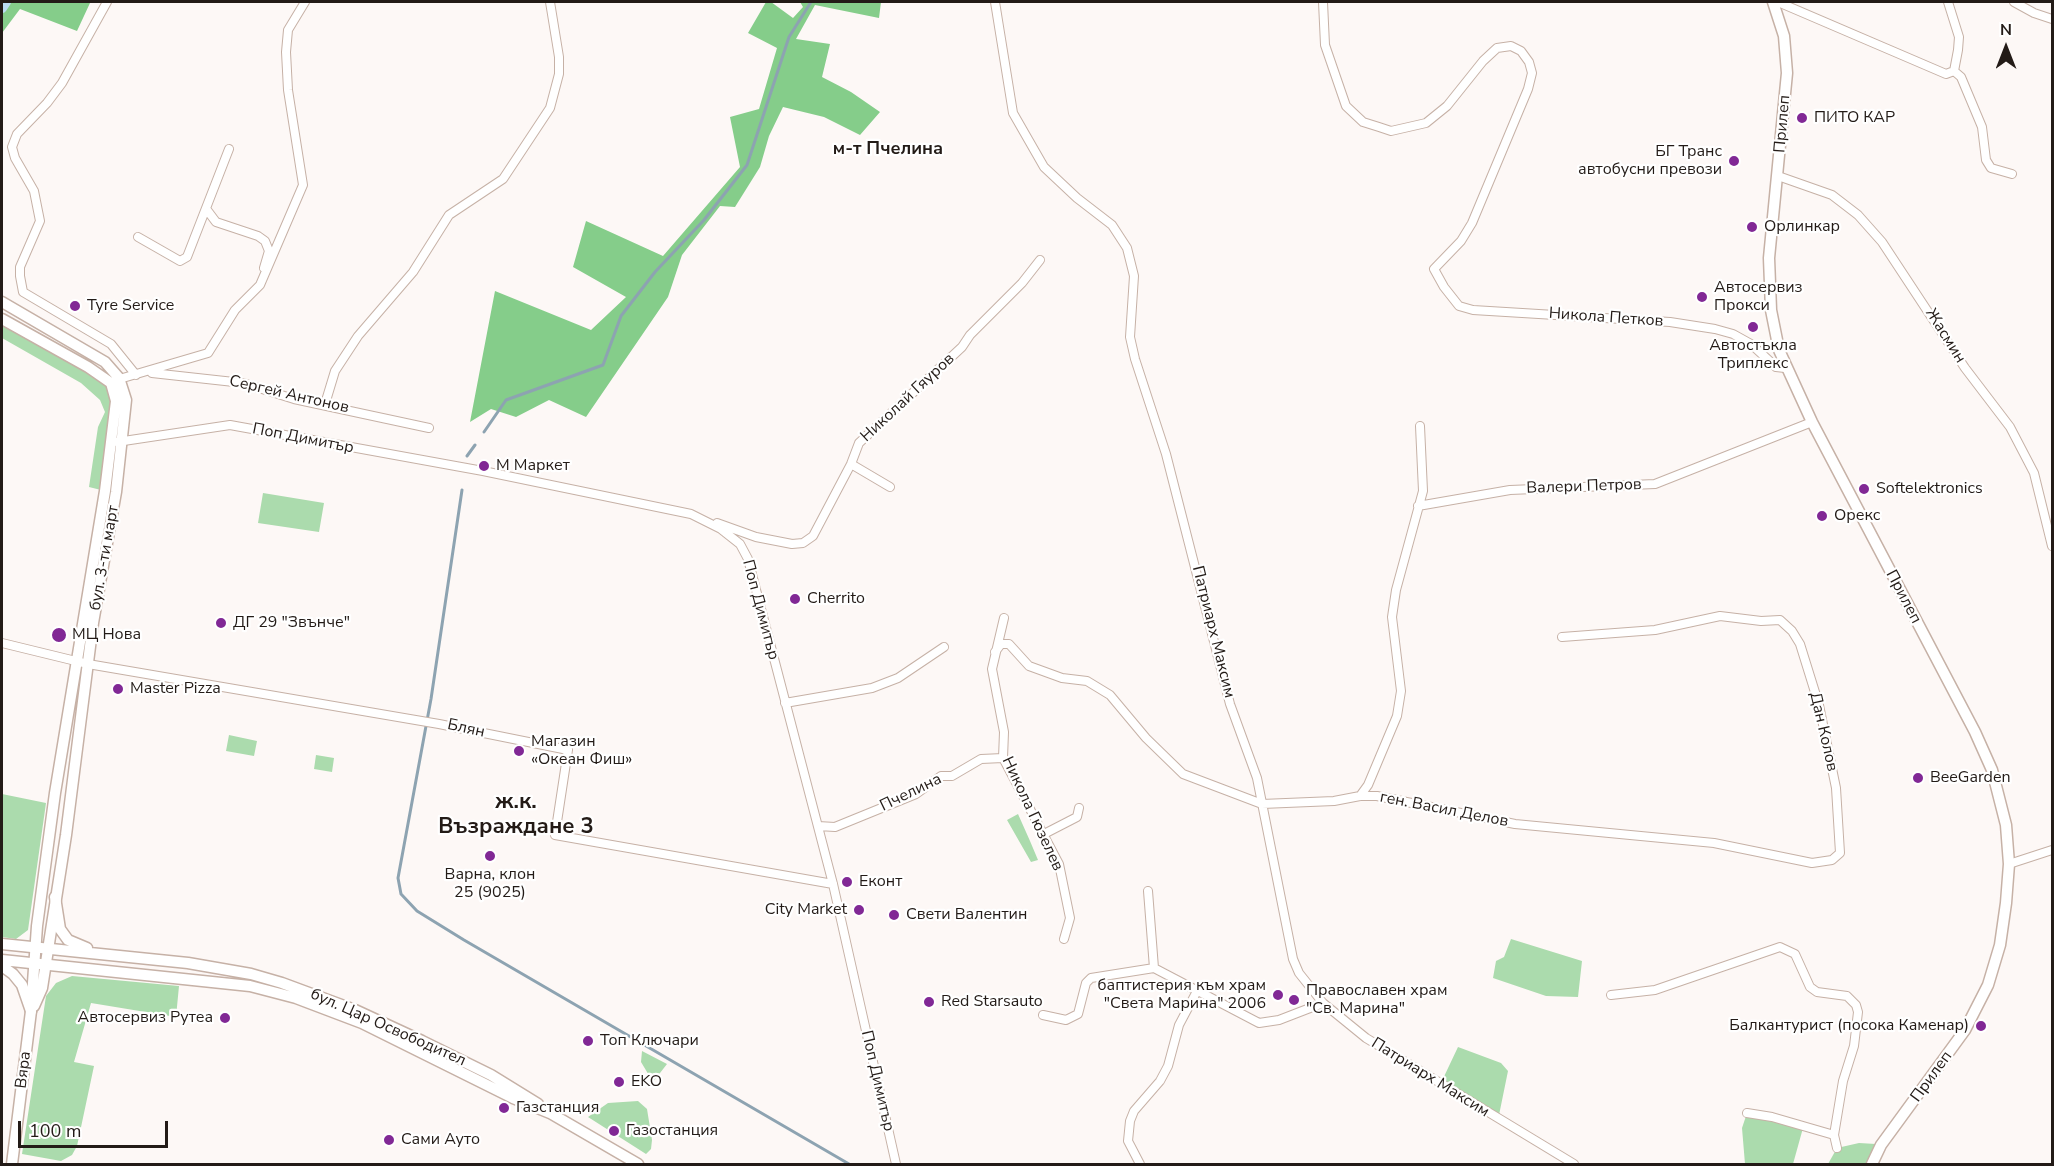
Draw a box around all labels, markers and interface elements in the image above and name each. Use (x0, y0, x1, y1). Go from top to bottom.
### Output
north arrow (1976, 18, 2036, 78)
text: N (2000, 19, 2012, 41)
street label: Прилеп (1771, 94, 1795, 154)
place label: ПИТО КАР (1814, 108, 1895, 128)
marker: ПИТО КАР (1795, 111, 1809, 125)
district label: м-т Пчелина (833, 139, 943, 161)
place label: БГ Транс автобусни превози (1578, 142, 1722, 180)
marker: БГ Транс автобусни превози (1727, 154, 1741, 168)
place label: Орлинкар (1764, 217, 1840, 237)
marker: Орлинкар (1745, 220, 1759, 234)
place label: Автосервиз Прокси (1714, 278, 1802, 316)
marker: Автосервиз Прокси (1695, 290, 1709, 304)
place label: Tyre Service (87, 296, 174, 316)
marker: Tyre Service (68, 299, 82, 313)
street label: Никола Петков (1548, 304, 1664, 332)
street label: Жасмин (1921, 305, 1969, 367)
marker: Автостъкла Триплекс (1746, 320, 1760, 334)
place label: Автостъкла Триплекс (1709, 336, 1797, 374)
street label: Николай Гяуров (857, 350, 959, 446)
street label: Сергей Антонов (227, 372, 351, 418)
street label: Поп Димитър (251, 420, 355, 458)
place label: М Маркет (496, 456, 570, 476)
marker: М Маркет (477, 459, 491, 473)
street label: Валери Петров (1526, 475, 1642, 499)
place label: Softelektronics (1876, 479, 1983, 499)
marker: Softelektronics (1857, 482, 1871, 496)
street label: бул. 3-ти март (86, 504, 124, 612)
place label: Орекс (1834, 506, 1880, 526)
marker: Орекс (1815, 509, 1829, 523)
street label: Поп Димитър (737, 558, 783, 662)
street label: Патриарх Максим (1187, 564, 1239, 700)
street label: Прилеп (1881, 567, 1925, 627)
place label: Cherrito (807, 589, 865, 609)
marker: Cherrito (788, 592, 802, 606)
place label: ДГ 29 "Звънче" (233, 613, 350, 633)
marker: ДГ 29 "Звънче" (214, 616, 228, 630)
place label: МЦ Нова (72, 625, 141, 645)
marker: МЦ Нова (50, 626, 68, 644)
place label: Master Pizza (130, 679, 221, 699)
marker: Master Pizza (111, 682, 125, 696)
street label: Дан Колов (1805, 691, 1841, 773)
street label: Блян (446, 716, 486, 742)
place label: Магазин «Океан Фиш» (531, 732, 632, 770)
marker: Магазин «Океан Фиш» (512, 744, 526, 758)
street label: Никола Гюзелев (997, 754, 1067, 874)
place label: BeeGarden (1930, 768, 2010, 788)
street label: Пчелина (877, 770, 945, 816)
marker: BeeGarden (1911, 771, 1925, 785)
street label: ген. Васил Делов (1378, 788, 1510, 832)
district label: ж.к. Възраждане 3 (438, 790, 594, 842)
marker: Варна, клон 25 (9025) (483, 849, 497, 863)
place label: Варна, клон 25 (9025) (445, 865, 535, 903)
place label: Еконт (859, 872, 902, 892)
marker: Еконт (840, 875, 854, 889)
place label: City Market (765, 900, 847, 920)
marker: City Market (852, 903, 866, 917)
place label: Свети Валентин (906, 905, 1027, 925)
marker: Свети Валентин (887, 908, 901, 922)
place label: баптистерия към храм "Света Марина" 2006 (1098, 976, 1266, 1014)
place label: Православен храм "Св. Марина" (1306, 981, 1448, 1019)
street label: бул. Цар Освободител (307, 985, 469, 1071)
marker: баптистерия към храм "Света Марина" 2006 (1271, 988, 1285, 1002)
place label: Red Starsauto (941, 992, 1043, 1012)
marker: Православен храм "Св. Марина" (1287, 993, 1301, 1007)
marker: Red Starsauto (922, 995, 936, 1009)
place label: Автосервиз Рутеа (77, 1008, 213, 1028)
marker: Автосервиз Рутеа (218, 1011, 232, 1025)
place label: Балкантурист (посока Каменар) (1729, 1016, 1969, 1036)
marker: Балкантурист (посока Каменар) (1974, 1019, 1988, 1033)
street label: Поп Димитър (856, 1029, 898, 1133)
place label: Топ Ключари (600, 1031, 699, 1051)
marker: Топ Ключари (581, 1034, 595, 1048)
street label: Патриарх Максим (1367, 1034, 1493, 1122)
street label: Прилеп (1907, 1048, 1957, 1106)
street label: Вяра (12, 1050, 36, 1090)
place label: EKO (631, 1072, 662, 1092)
marker: EKO (612, 1075, 626, 1089)
place label: Газстанция (516, 1098, 599, 1118)
marker: Газстанция (497, 1101, 511, 1115)
scale bar (21, 1109, 171, 1147)
text: 100 m (29, 1119, 81, 1143)
place label: Газoстанция (626, 1121, 718, 1141)
marker: Газoстанция (607, 1124, 621, 1138)
place label: Сами Ауто (401, 1130, 480, 1150)
marker: Сами Ауто (382, 1133, 396, 1147)

